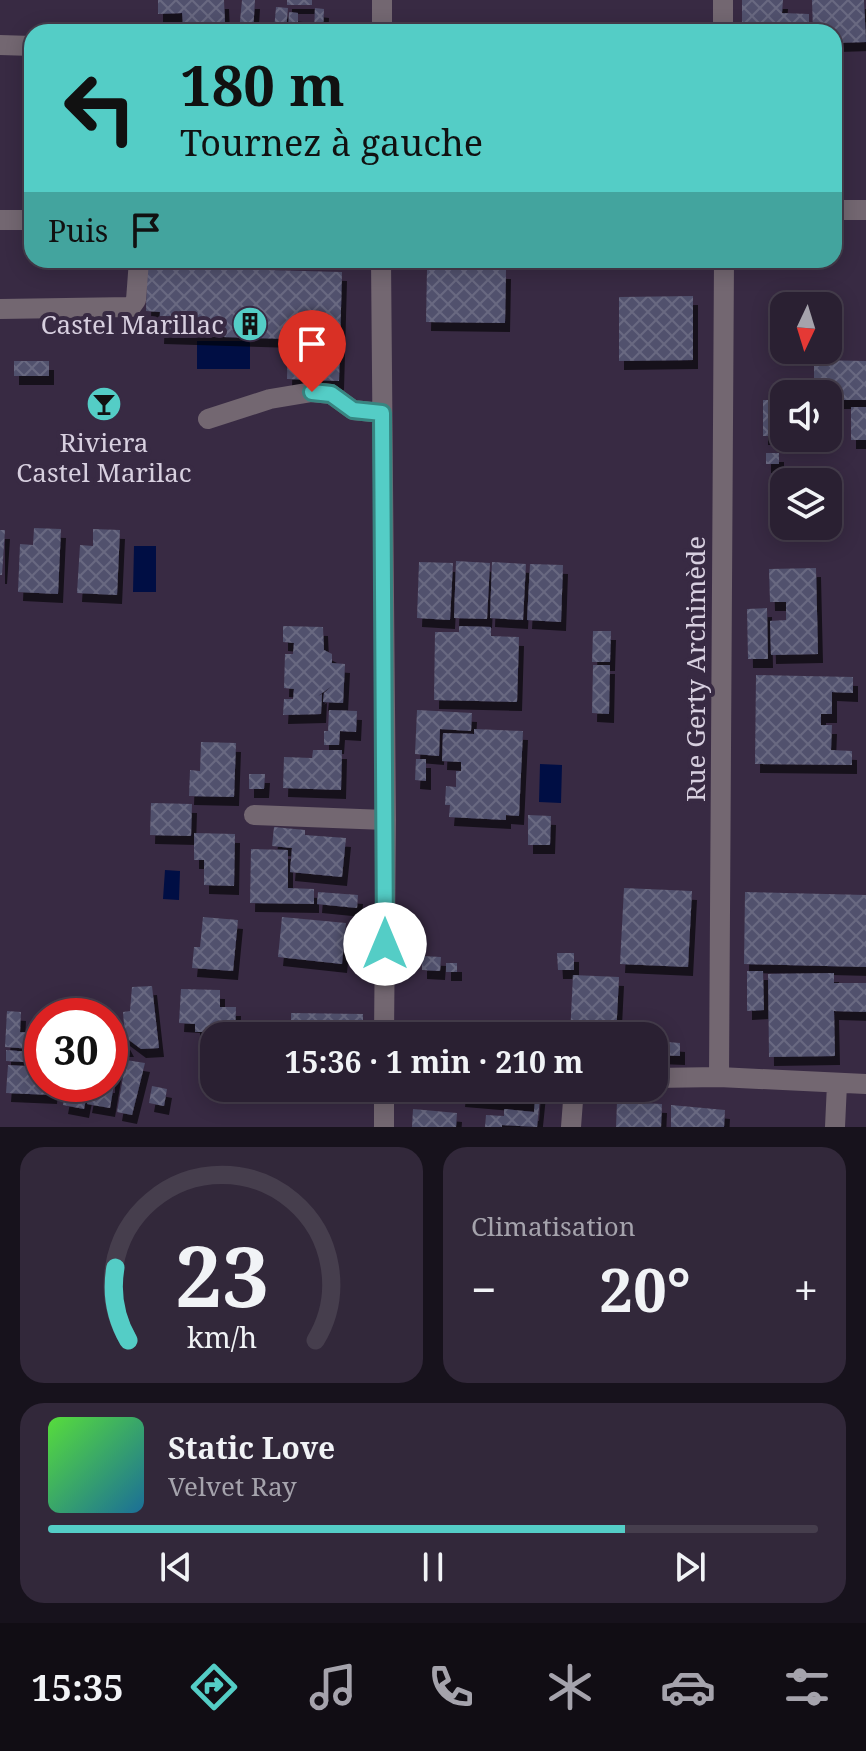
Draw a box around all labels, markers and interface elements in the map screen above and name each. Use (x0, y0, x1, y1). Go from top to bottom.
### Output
text: 180 m (180, 46, 345, 122)
icon: left (48, 56, 152, 160)
text: Tournez à gauche (180, 118, 483, 167)
icon: arrive (124, 208, 168, 252)
text: Puis (48, 210, 108, 251)
north arrow (770, 292, 842, 364)
map controls (770, 292, 842, 540)
building icon: Castel Marillac (231, 305, 269, 343)
place label: Castel Marillac (41, 306, 224, 342)
pin (278, 310, 346, 392)
icon: arrive (290, 322, 334, 366)
button: sound (770, 380, 842, 452)
bar icon: Riviera Castel Marilac (85, 385, 123, 423)
place label: Riviera Castel Marilac (16, 424, 192, 490)
button: layers (770, 468, 842, 540)
street label: Rue Gerty Archimède (677, 536, 713, 802)
position arrow (343, 902, 427, 986)
speed limit sign: 30 (24, 998, 128, 1102)
text: 15:36 · 1 min · 210 m (285, 1041, 583, 1082)
text: Climatisation (471, 1208, 636, 1244)
text: 23 (174, 1218, 269, 1331)
text: 20° (599, 1248, 691, 1330)
text: − (471, 1259, 496, 1319)
text: + (793, 1259, 818, 1319)
text: km/h (186, 1317, 257, 1356)
text: Static Love (168, 1427, 335, 1468)
text: Velvet Ray (168, 1468, 297, 1504)
icon: previous (154, 1545, 198, 1589)
icon: pause (411, 1545, 455, 1589)
icon: next (668, 1545, 712, 1589)
icon: directions (186, 1659, 242, 1715)
icon: music (305, 1659, 361, 1715)
icon: phone (423, 1659, 479, 1715)
icon: climate (542, 1659, 598, 1715)
icon: car (660, 1659, 716, 1715)
icon: filters (779, 1659, 835, 1715)
text: 15:35 (31, 1663, 124, 1712)

